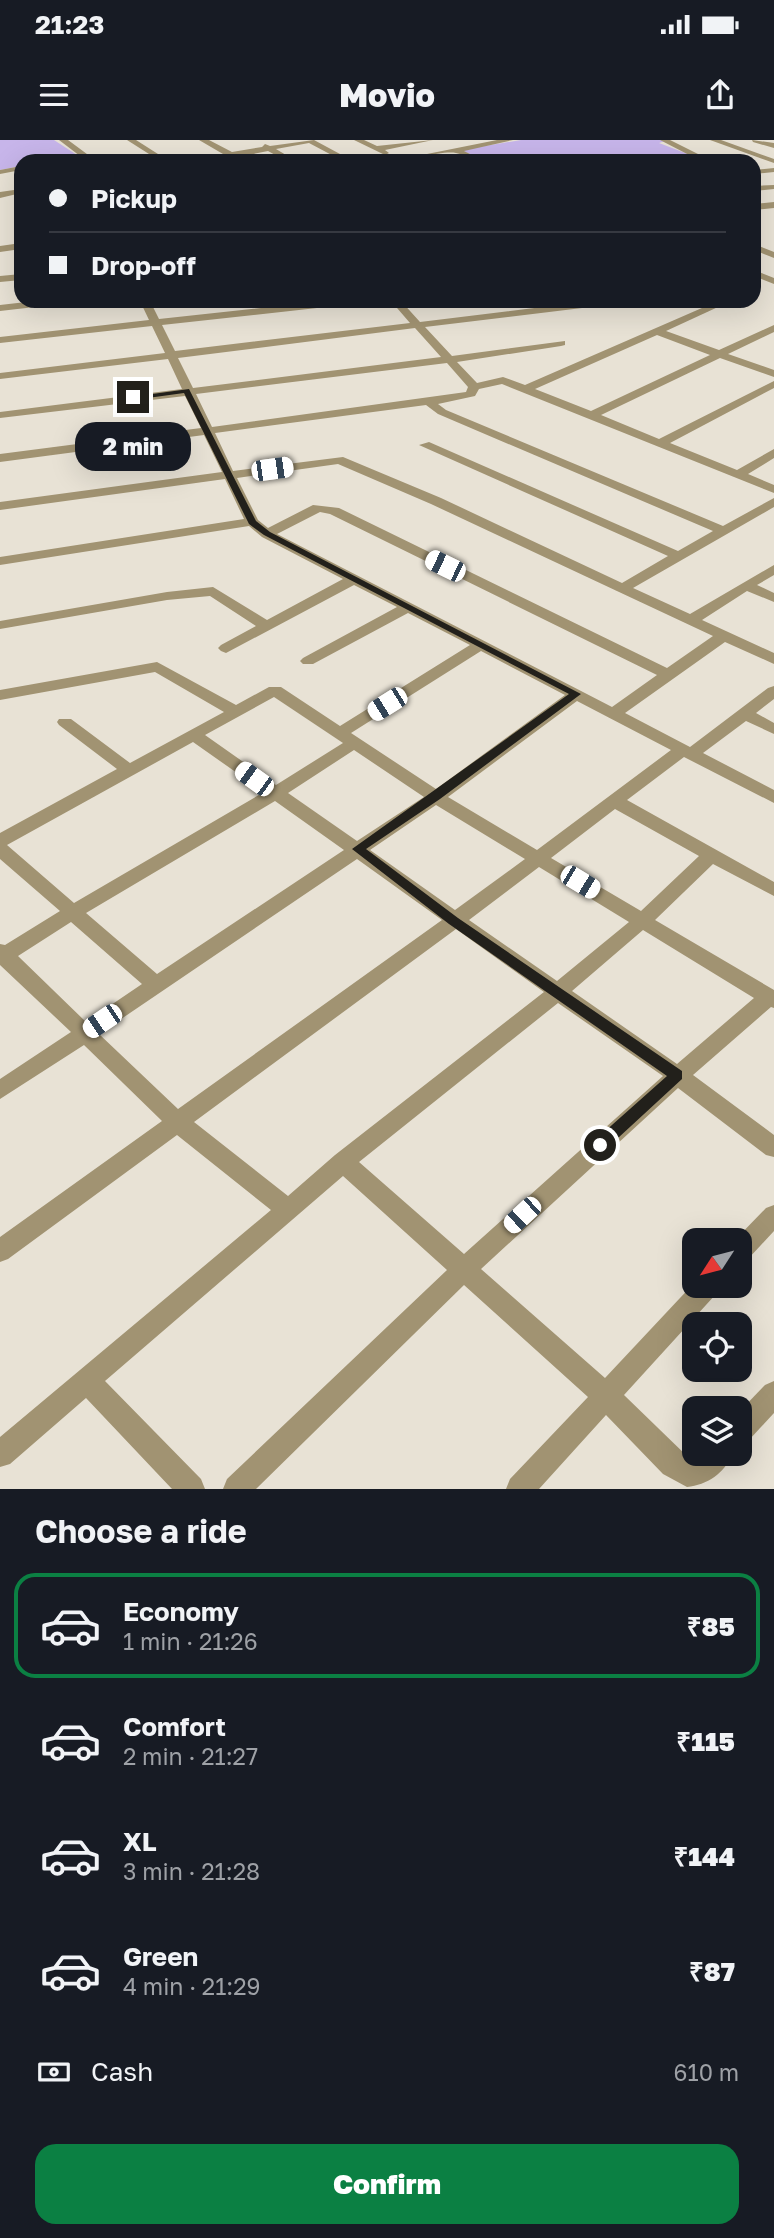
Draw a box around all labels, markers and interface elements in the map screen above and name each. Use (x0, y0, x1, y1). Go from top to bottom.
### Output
text: 21:23 (35, 9, 104, 40)
icon: menu (35, 76, 73, 114)
text: Movio (339, 76, 435, 114)
icon: share (701, 76, 739, 114)
text: Pickup (91, 183, 177, 214)
text: Drop-off (91, 250, 196, 281)
route end (117, 381, 149, 413)
callout: 2 min (75, 422, 191, 470)
text: 2 min (103, 432, 163, 460)
car (250, 456, 295, 482)
car (422, 547, 469, 585)
car (364, 684, 411, 724)
car (231, 758, 278, 800)
car (557, 862, 604, 902)
car (79, 1001, 126, 1041)
route start (584, 1129, 616, 1161)
car (500, 1193, 545, 1237)
north arrow (682, 1228, 752, 1298)
map controls (682, 1228, 752, 1466)
button: locate (682, 1312, 752, 1382)
button: layers (682, 1396, 752, 1466)
text: Choose a ride (35, 1512, 247, 1550)
icon: car (39, 1594, 102, 1657)
text: Economy (123, 1596, 239, 1627)
text: ₹85 (687, 1611, 735, 1642)
text: 1 min · 21:26 (123, 1627, 258, 1655)
icon: car (39, 1709, 102, 1772)
text: Comfort (123, 1711, 226, 1742)
text: ₹115 (676, 1726, 735, 1757)
text: 2 min · 21:27 (123, 1742, 258, 1770)
icon: car (39, 1824, 102, 1887)
text: XL (123, 1826, 157, 1857)
text: ₹144 (673, 1841, 735, 1872)
text: 3 min · 21:28 (123, 1857, 260, 1885)
icon: car (39, 1939, 102, 2002)
text: Green (123, 1941, 198, 1972)
text: ₹87 (689, 1956, 735, 1987)
text: 4 min · 21:29 (123, 1972, 261, 2000)
icon: cash (35, 2053, 73, 2091)
text: Cash (91, 2056, 153, 2087)
text: 610 m (674, 2058, 739, 2086)
button: Confirm (35, 2144, 739, 2224)

